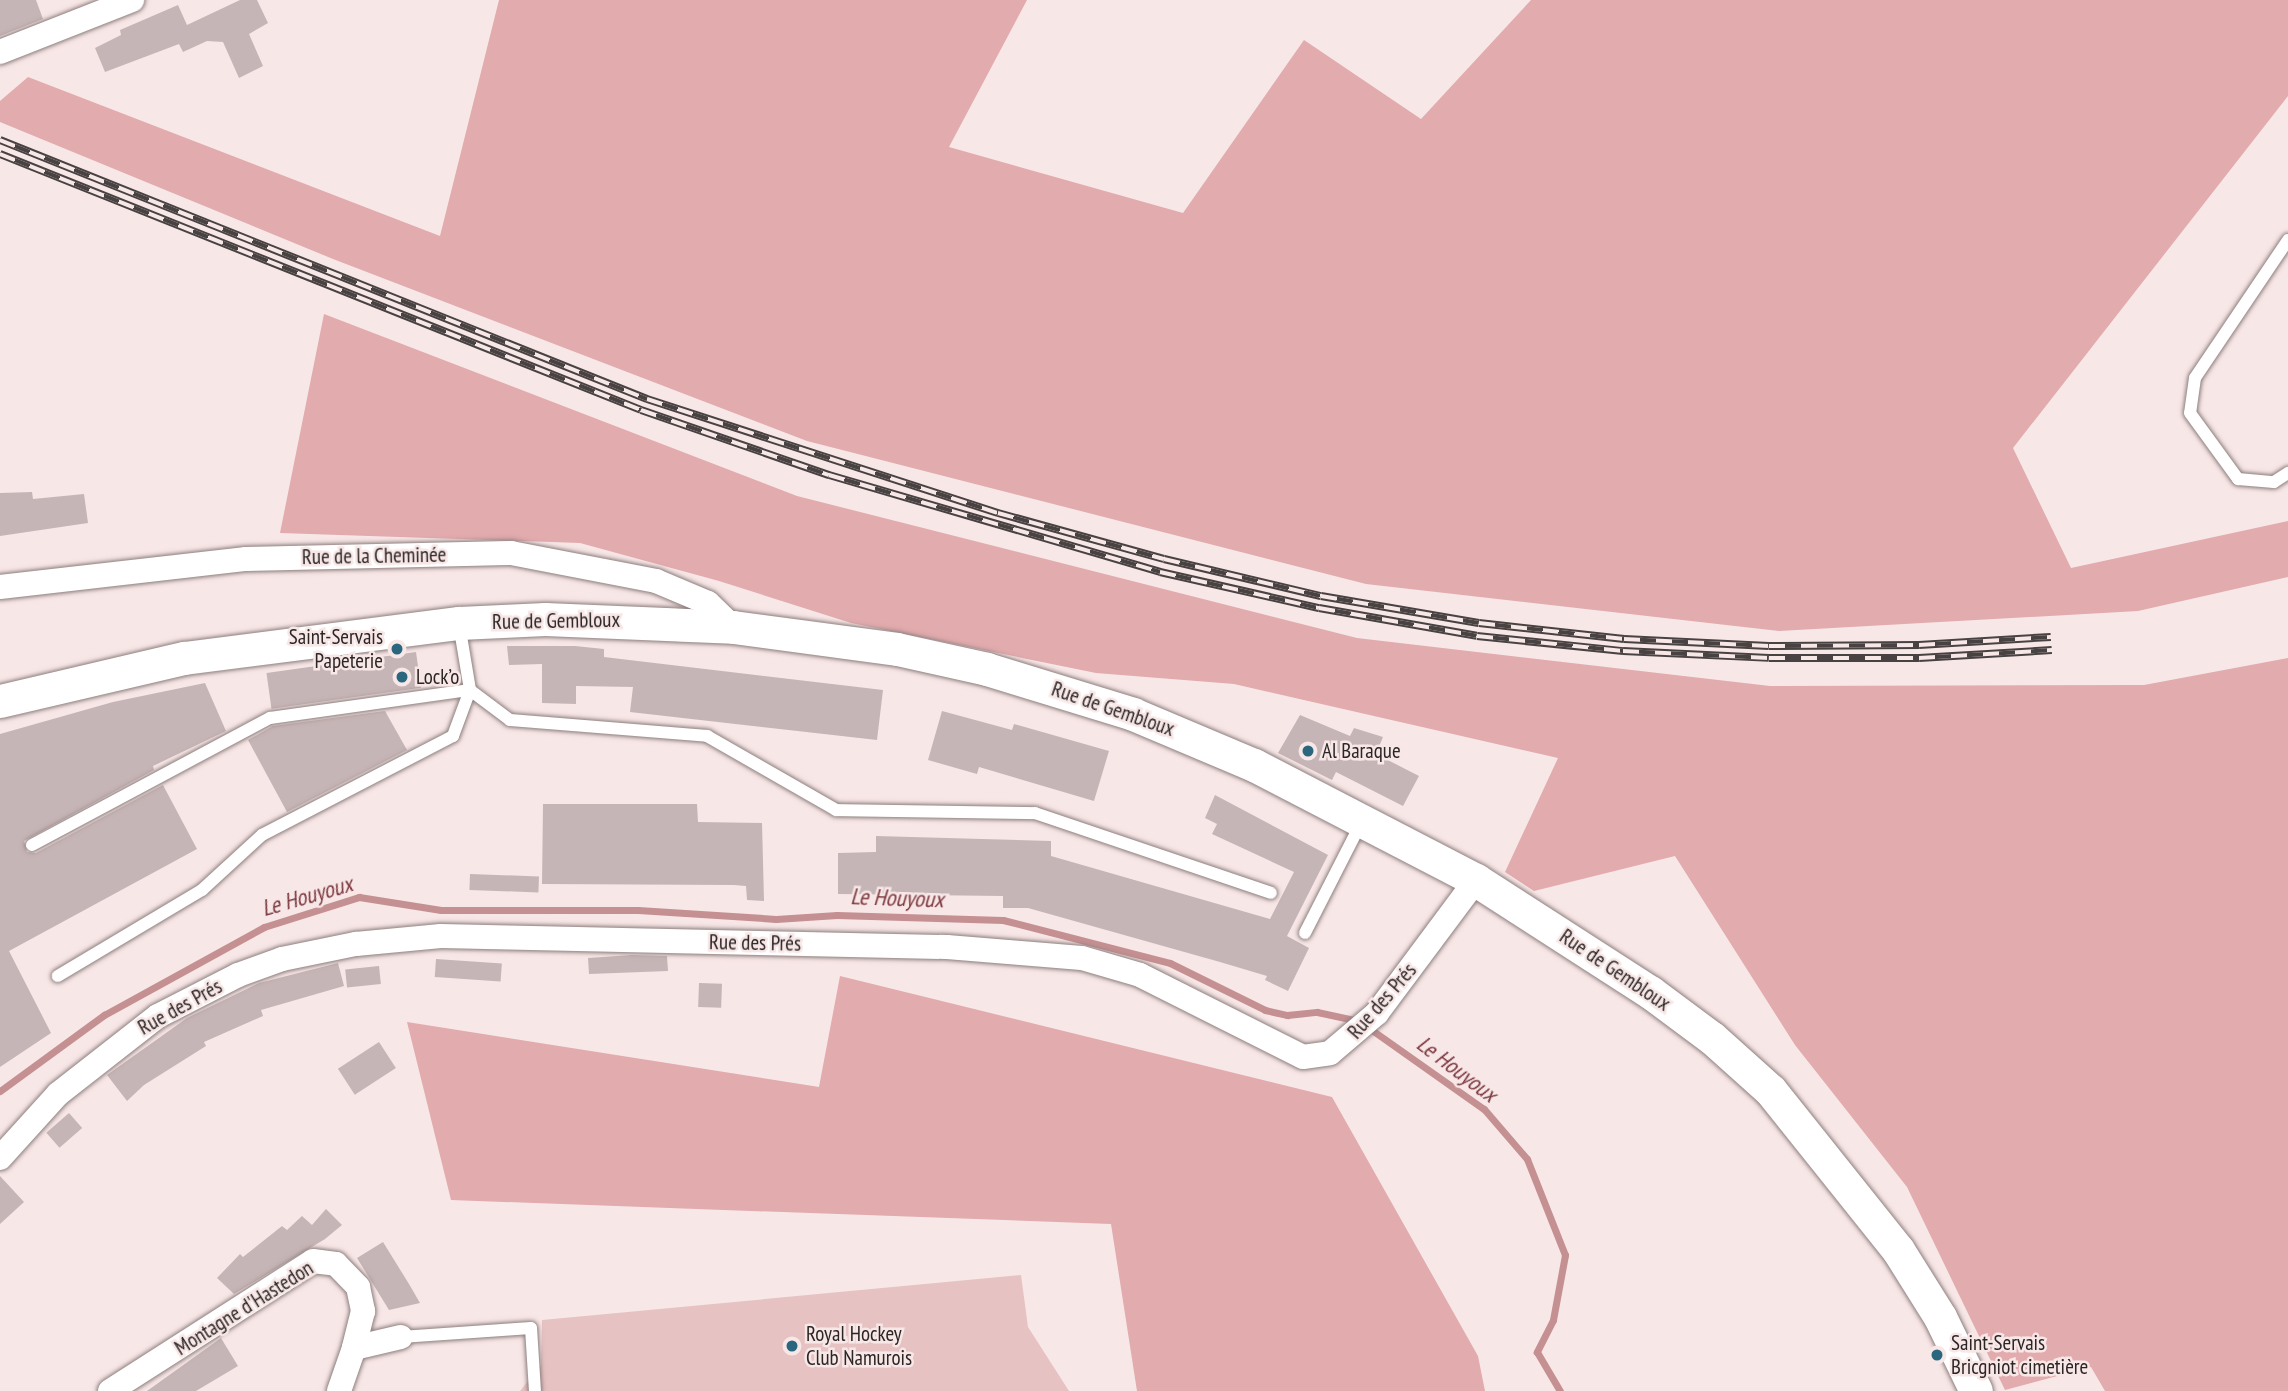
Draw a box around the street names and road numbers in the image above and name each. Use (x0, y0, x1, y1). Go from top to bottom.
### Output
street label: Rue de la Cheminée (302, 542, 446, 570)
street label: Rue de Gembloux (492, 607, 620, 635)
street label: Rue de Gembloux (1048, 676, 1178, 742)
street label: Rue de Gembloux (1555, 924, 1675, 1016)
street label: Rue des Prés (709, 930, 801, 956)
street label: Rue des Prés (1342, 958, 1422, 1044)
street label: Rue des Prés (134, 974, 226, 1040)
street label: Montagne d'Hastedon (170, 1255, 318, 1361)

